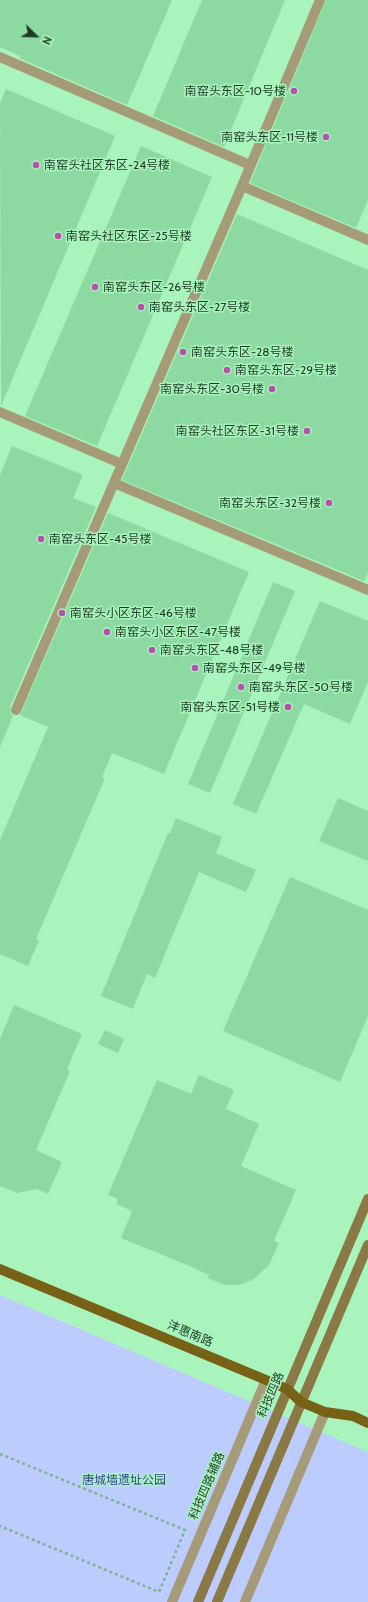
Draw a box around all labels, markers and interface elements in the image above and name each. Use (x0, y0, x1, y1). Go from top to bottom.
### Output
north arrow (16, 16, 56, 56)
text: N (39, 34, 55, 47)
place label: 南窑头东区-10号楼 (185, 84, 286, 98)
marker: 南窑头东区-10号楼 (289, 86, 299, 96)
place label: 南窑头东区-11号楼 (221, 130, 318, 144)
marker: 南窑头东区-11号楼 (321, 132, 331, 142)
place label: 南窑头社区东区-24号楼 (44, 158, 170, 172)
marker: 南窑头社区东区-24号楼 (31, 160, 41, 170)
place label: 南窑头社区东区-25号楼 (66, 229, 192, 243)
marker: 南窑头社区东区-25号楼 (53, 231, 63, 241)
place label: 南窑头东区-26号楼 (103, 280, 205, 294)
marker: 南窑头东区-26号楼 (90, 282, 100, 292)
place label: 南窑头东区-27号楼 (149, 300, 250, 314)
marker: 南窑头东区-27号楼 (136, 302, 146, 312)
place label: 南窑头东区-28号楼 (191, 345, 293, 359)
marker: 南窑头东区-28号楼 (178, 347, 188, 357)
place label: 南窑头东区-29号楼 (235, 363, 337, 377)
marker: 南窑头东区-29号楼 (222, 365, 232, 375)
place label: 南窑头东区-30号楼 (160, 382, 264, 396)
marker: 南窑头东区-30号楼 (267, 384, 277, 394)
place label: 南窑头社区东区-31号楼 (176, 424, 299, 438)
marker: 南窑头社区东区-31号楼 (302, 426, 312, 436)
place label: 南窑头东区-32号楼 (219, 496, 321, 510)
marker: 南窑头东区-32号楼 (324, 498, 334, 508)
place label: 南窑头东区-45号楼 (49, 532, 152, 546)
marker: 南窑头东区-45号楼 (36, 534, 46, 544)
place label: 南窑头小区东区-46号楼 (70, 606, 197, 620)
marker: 南窑头小区东区-46号楼 (57, 608, 67, 618)
place label: 南窑头小区东区-47号楼 (115, 625, 241, 639)
marker: 南窑头小区东区-47号楼 (102, 627, 112, 637)
place label: 南窑头东区-48号楼 (160, 643, 263, 657)
marker: 南窑头东区-48号楼 (147, 645, 157, 655)
place label: 南窑头东区-49号楼 (203, 661, 306, 675)
marker: 南窑头东区-49号楼 (190, 663, 200, 673)
place label: 南窑头东区-50号楼 (249, 680, 353, 694)
marker: 南窑头东区-50号楼 (236, 682, 246, 692)
place label: 南窑头东区-51号楼 (181, 700, 280, 714)
marker: 南窑头东区-51号楼 (283, 702, 293, 712)
street label: 沣惠南路 (165, 1318, 215, 1350)
street label: 科技四路 (255, 1370, 287, 1420)
street label: 科技四路辅路 (186, 1450, 228, 1522)
park label: 唐城墙遗址公园 (82, 1473, 166, 1487)

